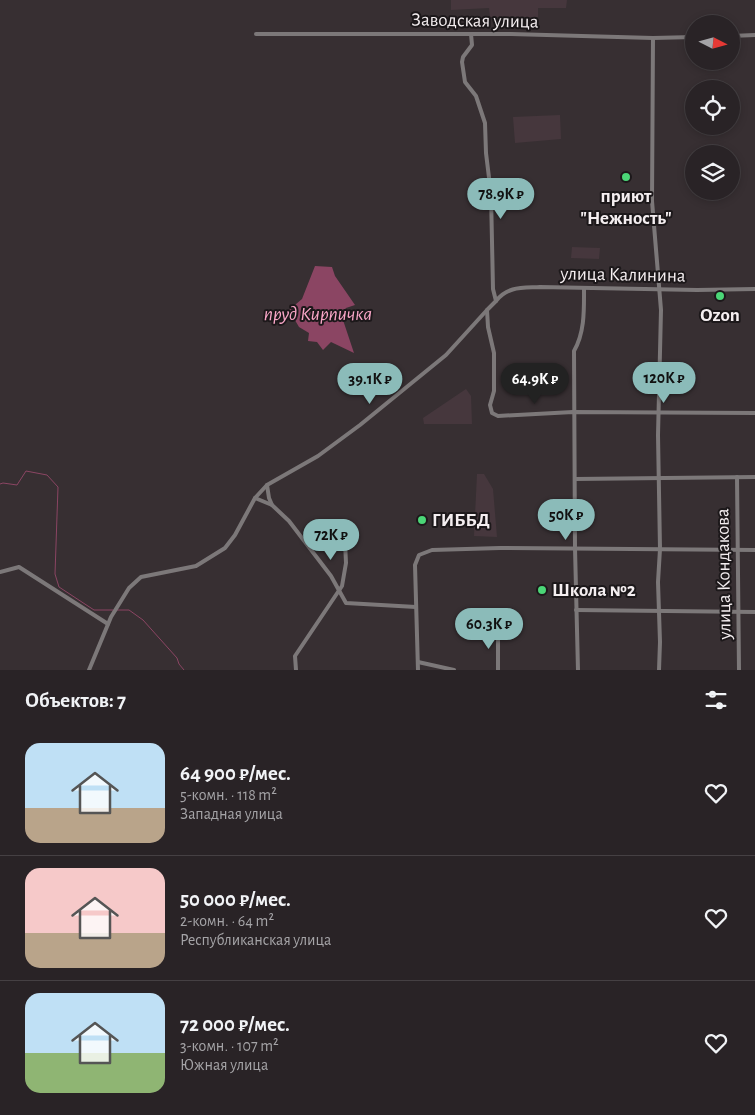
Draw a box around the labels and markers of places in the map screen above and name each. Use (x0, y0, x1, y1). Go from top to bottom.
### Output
marker: приют "Нежность" (620, 171, 632, 183)
pin: 78.9K ₽ (455, 178, 547, 220)
place label: приют "Нежность" (580, 187, 672, 228)
marker: Ozon (714, 290, 726, 302)
place label: Ozon (700, 306, 740, 325)
pin: 39.1K ₽ (324, 362, 416, 405)
pin: 64.9K ₽ (489, 362, 581, 405)
pin: 120K ₽ (623, 362, 705, 404)
pin: 50K ₽ (531, 498, 601, 541)
place label: ГИББД (432, 511, 490, 530)
marker: ГИББД (416, 514, 428, 526)
pin: 72K ₽ (296, 518, 366, 561)
place label: Школа №2 (552, 581, 636, 600)
marker: Школа №2 (536, 584, 548, 596)
pin: 60.3K ₽ (443, 608, 535, 650)

